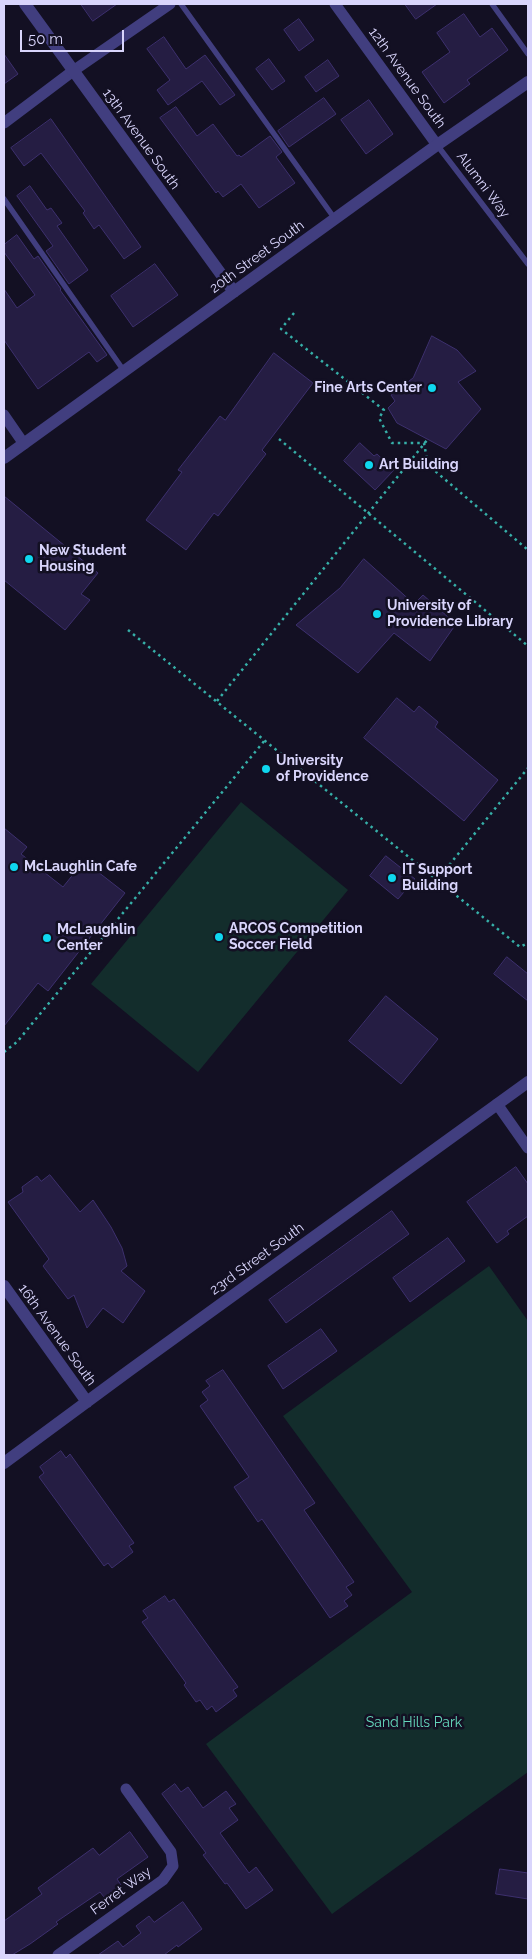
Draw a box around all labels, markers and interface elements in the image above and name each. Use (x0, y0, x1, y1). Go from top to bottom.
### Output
scale bar (22, 20, 126, 52)
street label: 12th Avenue South (365, 24, 449, 132)
text: 50 m (28, 30, 63, 48)
street label: 13th Avenue South (99, 85, 183, 193)
street label: Alumni Way (453, 149, 513, 221)
street label: 20th Street South (206, 217, 308, 297)
place label: Fine Arts Center (314, 380, 422, 396)
marker: Fine Arts Center (426, 382, 438, 394)
place label: Art Building (379, 457, 459, 473)
marker: Art Building (363, 459, 375, 471)
place label: New Student Housing (39, 543, 126, 576)
marker: New Student Housing (23, 553, 35, 565)
place label: University of Providence Library (387, 598, 513, 630)
marker: University of Providence Library (371, 608, 383, 620)
place label: University of Providence (276, 753, 369, 786)
marker: University of Providence (260, 763, 272, 775)
place label: McLaughlin Cafe (24, 859, 137, 875)
marker: McLaughlin Cafe (8, 861, 20, 873)
place label: IT Support Building (402, 862, 472, 894)
marker: IT Support Building (386, 872, 398, 884)
place label: ARCOS Competition Soccer Field (229, 921, 363, 954)
place label: McLaughlin Center (57, 922, 136, 954)
marker: ARCOS Competition Soccer Field (213, 931, 225, 943)
marker: McLaughlin Center (41, 932, 53, 944)
street label: 23rd Street South (207, 1219, 307, 1299)
street label: 16th Avenue South (14, 1281, 100, 1389)
park label: Sand Hills Park (366, 1715, 462, 1731)
street label: Ferret Way (87, 1863, 155, 1919)

